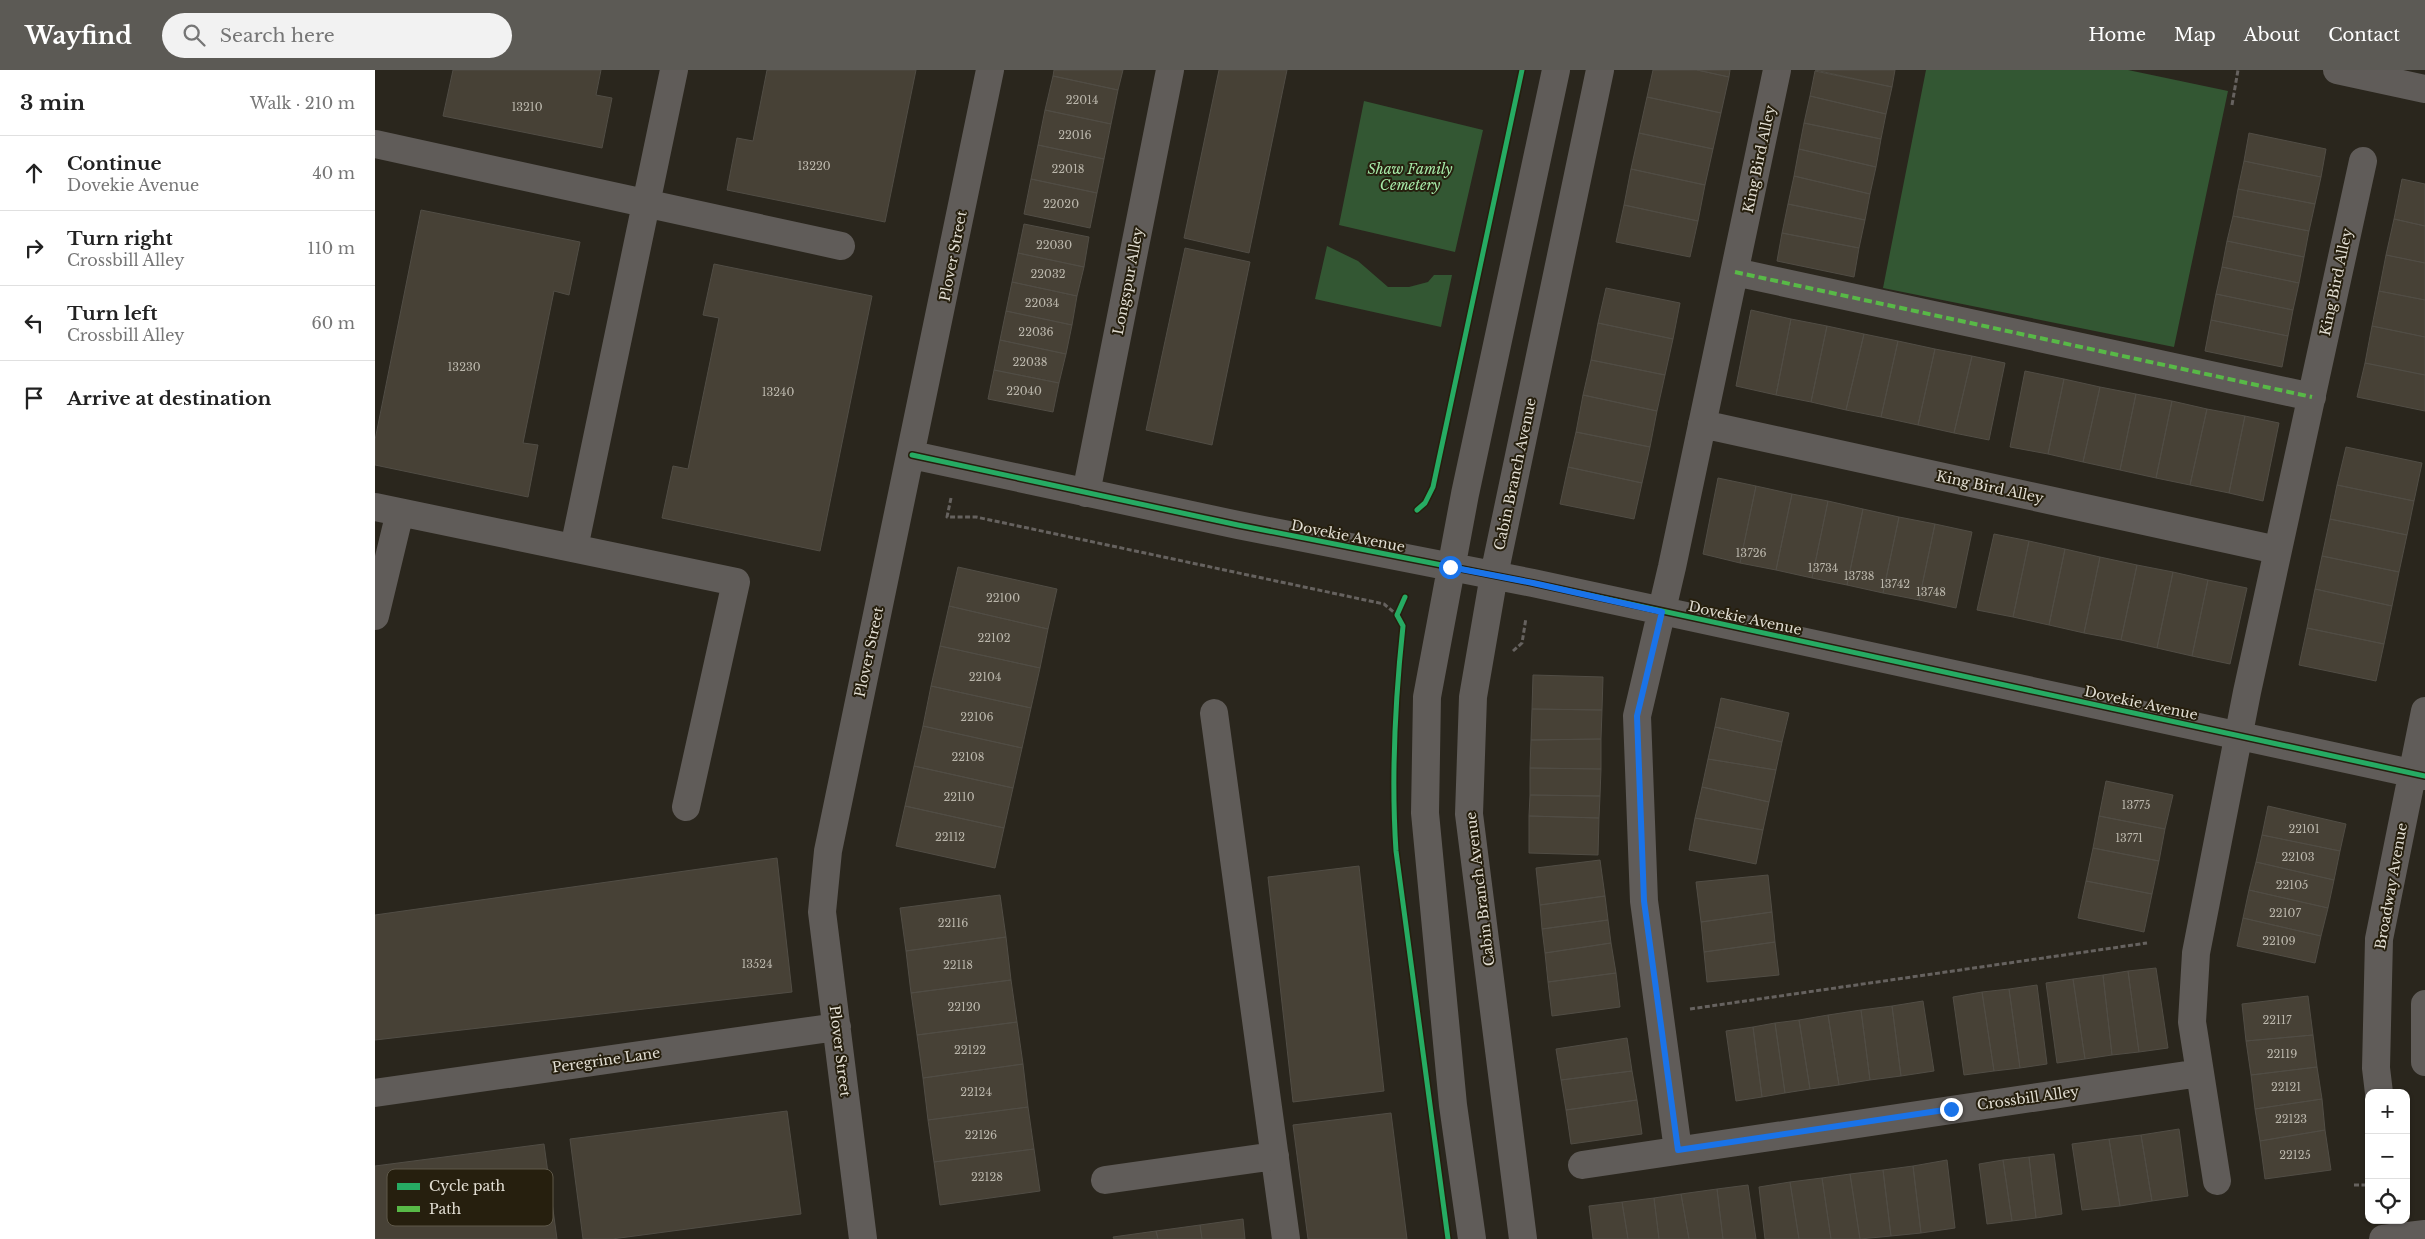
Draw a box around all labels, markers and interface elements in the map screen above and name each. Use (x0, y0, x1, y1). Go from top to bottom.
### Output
search box (162, 13, 512, 58)
text: Wayfind (25, 21, 132, 50)
icon: search (180, 21, 208, 49)
text: Search here (220, 24, 335, 47)
text: Home (2088, 24, 2146, 46)
text: Map (2174, 24, 2216, 46)
text: About (2244, 24, 2300, 46)
text: Contact (2328, 24, 2400, 46)
text: 3 min (20, 90, 85, 116)
text: Walk · 210 m (250, 93, 355, 113)
house number: 22014 (1066, 93, 1098, 107)
house number: 13210 (511, 100, 543, 114)
street label: King Bird Alley (1739, 104, 1779, 214)
house number: 22016 (1058, 128, 1092, 142)
text: Continue (67, 152, 162, 175)
icon: ahead (20, 159, 48, 187)
house number: 13220 (797, 159, 831, 173)
park label: Shaw Family Cemetery (1367, 160, 1453, 194)
house number: 22018 (1052, 162, 1084, 176)
text: 40 m (312, 163, 355, 183)
text: Dovekie Avenue (67, 175, 199, 195)
house number: 22020 (1043, 197, 1079, 211)
street label: Plover Street (935, 209, 971, 303)
street label: Longspur Alley (1109, 226, 1147, 336)
text: Turn right (67, 227, 173, 250)
street label: King Bird Alley (2316, 227, 2356, 337)
icon: right (20, 234, 48, 262)
text: 110 m (308, 238, 355, 258)
house number: 22030 (1036, 238, 1072, 252)
text: Crossbill Alley (67, 250, 185, 270)
house number: 22032 (1031, 267, 1066, 281)
house number: 22034 (1025, 296, 1059, 310)
text: Turn left (67, 302, 158, 325)
icon: left (20, 309, 48, 337)
text: 60 m (312, 313, 355, 333)
text: Crossbill Alley (67, 325, 185, 345)
house number: 22036 (1018, 325, 1054, 339)
house number: 22038 (1013, 355, 1047, 369)
house number: 13230 (447, 360, 481, 374)
icon: arrive (20, 384, 48, 412)
house number: 22040 (1006, 384, 1042, 398)
house number: 13240 (762, 385, 795, 399)
text: Arrive at destination (67, 387, 271, 410)
street label: Cabin Branch Avenue (1490, 396, 1540, 552)
street label: King Bird Alley (1935, 467, 2045, 507)
street label: Dovekie Avenue (1289, 516, 1407, 556)
house number: 13726 (1735, 546, 1767, 560)
route start (1439, 556, 1462, 579)
house number: 13734 (1808, 561, 1838, 575)
house number: 13738 (1844, 569, 1874, 583)
house number: 13742 (1880, 577, 1910, 591)
house number: 13748 (1916, 585, 1946, 599)
house number: 22100 (986, 591, 1020, 605)
street label: Dovekie Avenue (1687, 597, 1803, 639)
street label: Plover Street (851, 605, 887, 699)
house number: 22102 (977, 631, 1011, 645)
house number: 22104 (969, 670, 1001, 684)
street label: Dovekie Avenue (2083, 682, 2199, 724)
house number: 22106 (960, 710, 994, 724)
house number: 22108 (952, 750, 984, 764)
house number: 22110 (943, 790, 975, 804)
house number: 13775 (2122, 798, 2150, 812)
street label: Cabin Branch Avenue (1462, 811, 1498, 967)
street label: Broadway Avenue (2371, 821, 2411, 951)
house number: 22101 (2288, 822, 2320, 836)
house number: 22112 (935, 830, 965, 844)
house number: 13771 (2115, 831, 2143, 845)
house number: 22103 (2281, 850, 2315, 864)
house number: 22105 (2276, 878, 2308, 892)
house number: 22107 (2269, 906, 2301, 920)
house number: 22116 (938, 916, 968, 930)
house number: 22109 (2262, 934, 2296, 948)
house number: 13524 (741, 957, 773, 971)
house number: 22118 (943, 958, 973, 972)
house number: 22120 (947, 1000, 981, 1014)
street label: Plover Street (825, 1004, 855, 1098)
house number: 22117 (2263, 1013, 2292, 1027)
house number: 22122 (954, 1043, 986, 1057)
street label: Peregrine Lane (551, 1044, 661, 1076)
house number: 22119 (2267, 1047, 2297, 1061)
house number: 22121 (2271, 1080, 2301, 1094)
street label: Crossbill Alley (1976, 1082, 2080, 1114)
house number: 22124 (960, 1085, 992, 1099)
map controls (2365, 1089, 2410, 1224)
button: + (2365, 1089, 2410, 1134)
route end (1940, 1098, 1963, 1121)
house number: 22123 (2275, 1112, 2307, 1126)
house number: 22126 (965, 1128, 997, 1142)
button: − (2365, 1134, 2410, 1179)
house number: 22125 (2279, 1148, 2311, 1162)
legend (387, 1169, 553, 1226)
house number: 22128 (971, 1170, 1003, 1184)
text: Cycle path (429, 1177, 506, 1195)
button: locate (2365, 1179, 2410, 1224)
text: Path (429, 1200, 461, 1218)

